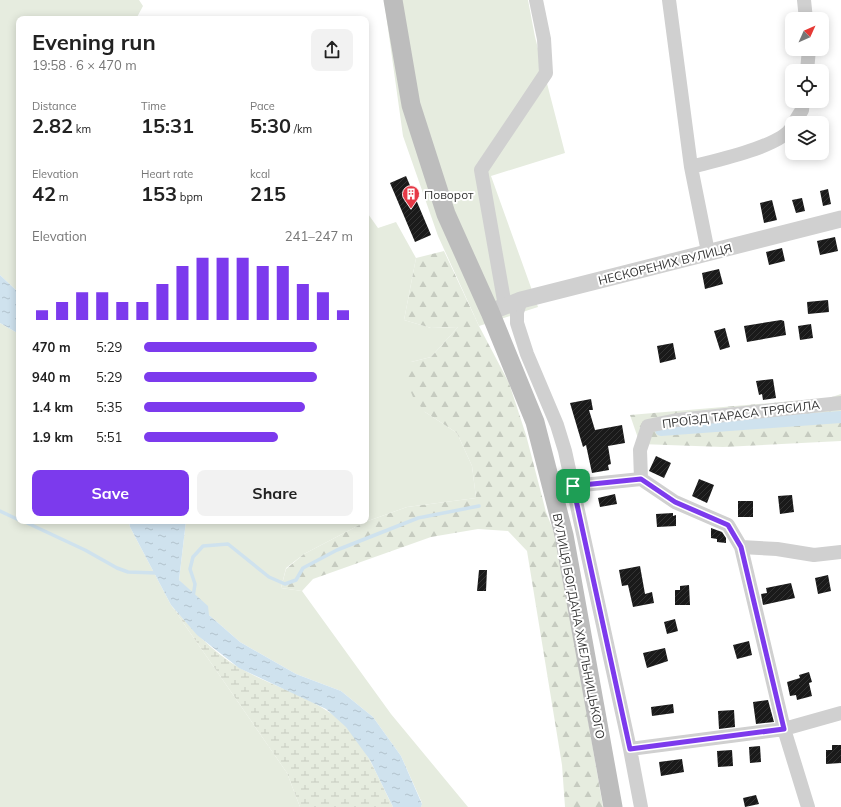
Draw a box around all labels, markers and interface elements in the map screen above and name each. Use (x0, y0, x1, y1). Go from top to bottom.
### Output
north arrow (785, 12, 829, 56)
map controls (785, 12, 829, 160)
text: Evening run (32, 28, 156, 56)
button: share (311, 29, 353, 71)
text: 19:58 · 6 × 470 m (32, 57, 137, 73)
button: locate (785, 64, 829, 108)
text: Distance (32, 99, 76, 113)
text: Time (141, 99, 166, 113)
text: Pace (250, 99, 275, 113)
text: 2.82 (32, 113, 73, 138)
text: 15:31 (141, 113, 194, 138)
text: 5:30 (250, 113, 291, 138)
button: layers (785, 116, 829, 160)
text: km (73, 122, 91, 136)
text: /km (291, 122, 312, 136)
text: Elevation (32, 167, 79, 181)
text: Heart rate (141, 167, 193, 181)
text: kcal (250, 167, 270, 181)
text: 42 (32, 181, 56, 206)
text: 153 (141, 181, 177, 206)
text: 215 (250, 181, 286, 206)
building icon: Поворот (401, 184, 421, 209)
place label: Поворот (424, 187, 474, 202)
text: m (56, 190, 69, 204)
text: bpm (177, 190, 203, 204)
text: Elevation (32, 228, 87, 244)
text: 241–247 m (285, 228, 353, 244)
street label: НЕСКОРЕНИХ ВУЛИЦЯ (597, 240, 733, 288)
text: 470 m (32, 339, 71, 355)
text: 5:29 (96, 339, 122, 355)
text: 940 m (32, 369, 71, 385)
text: 5:29 (96, 369, 122, 385)
street label: ПРОЇЗД ТАРАСА ТРЯСИЛА (661, 397, 821, 431)
text: 1.4 km (32, 399, 73, 415)
text: 5:35 (96, 399, 122, 415)
text: 1.9 km (32, 429, 73, 445)
text: 5:51 (96, 429, 122, 445)
pin (556, 469, 590, 503)
button: Save (32, 470, 189, 516)
button: Share (197, 470, 353, 516)
icon: arrive (562, 475, 584, 497)
street label: ВУЛИЦЯ БОГДАНА ХМЕЛЬНИЦЬКОГО (550, 512, 608, 740)

